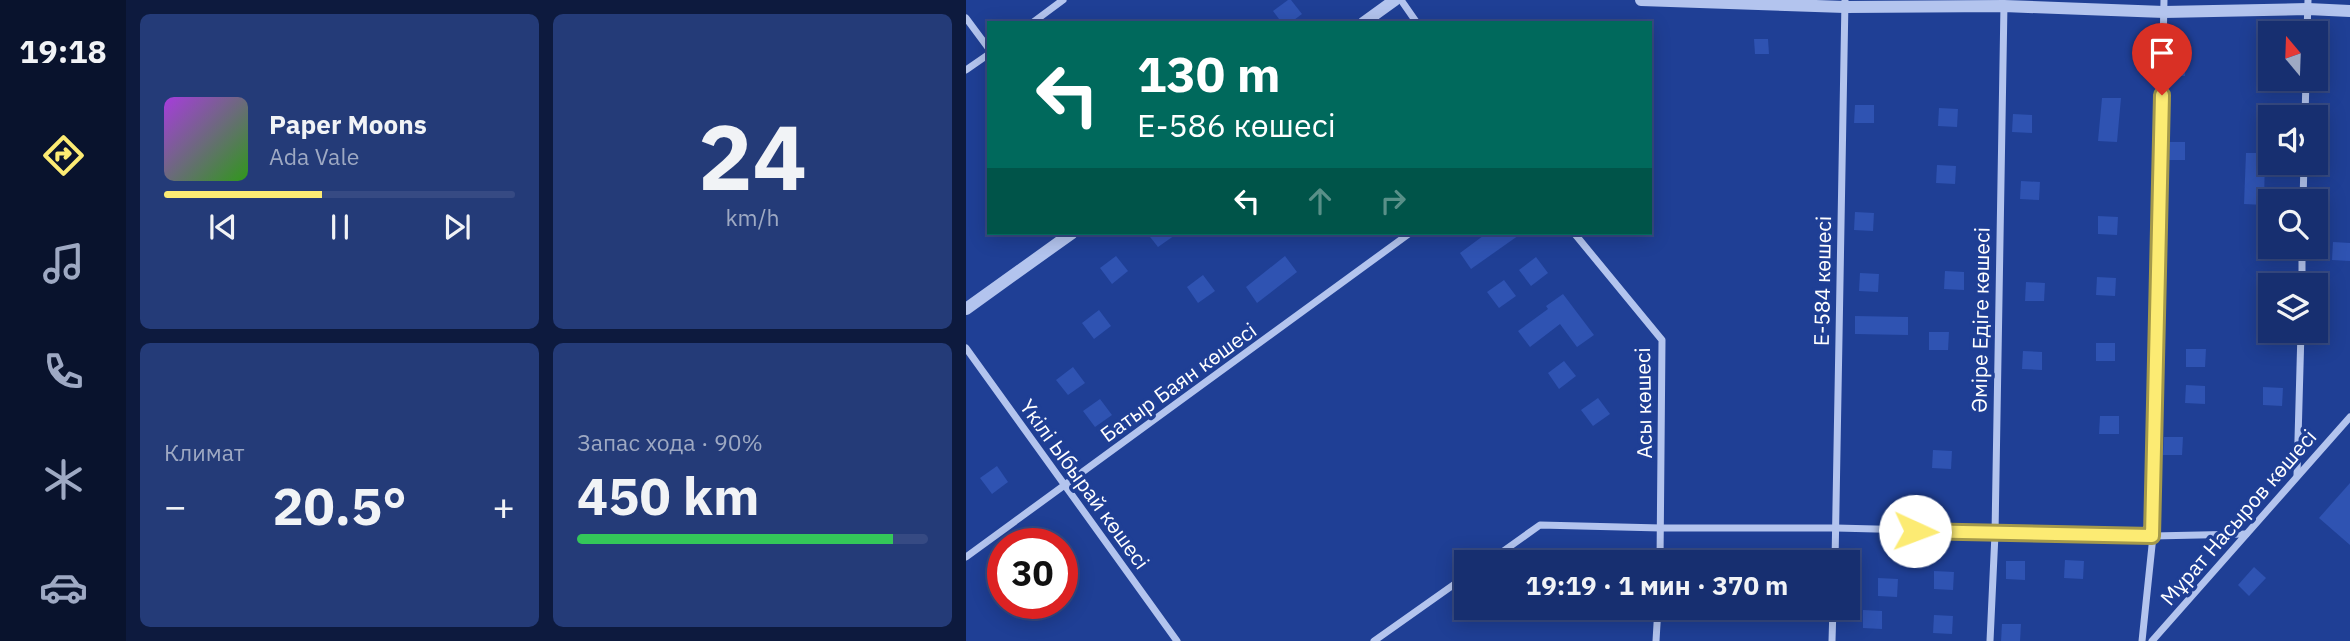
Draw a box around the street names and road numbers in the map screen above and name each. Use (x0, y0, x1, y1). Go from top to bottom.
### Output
street label: Е-584 көшесі (1807, 216, 1837, 346)
street label: Әміре Едіге көшесі (1964, 227, 1996, 413)
street label: Батыр Баян көшесі (1094, 316, 1262, 448)
street label: Асы көшесі (1628, 347, 1658, 459)
street label: Үкілі Ыбырай көшесі (1014, 393, 1156, 575)
street label: Мұрат Насыров көшесі (2154, 423, 2322, 611)

